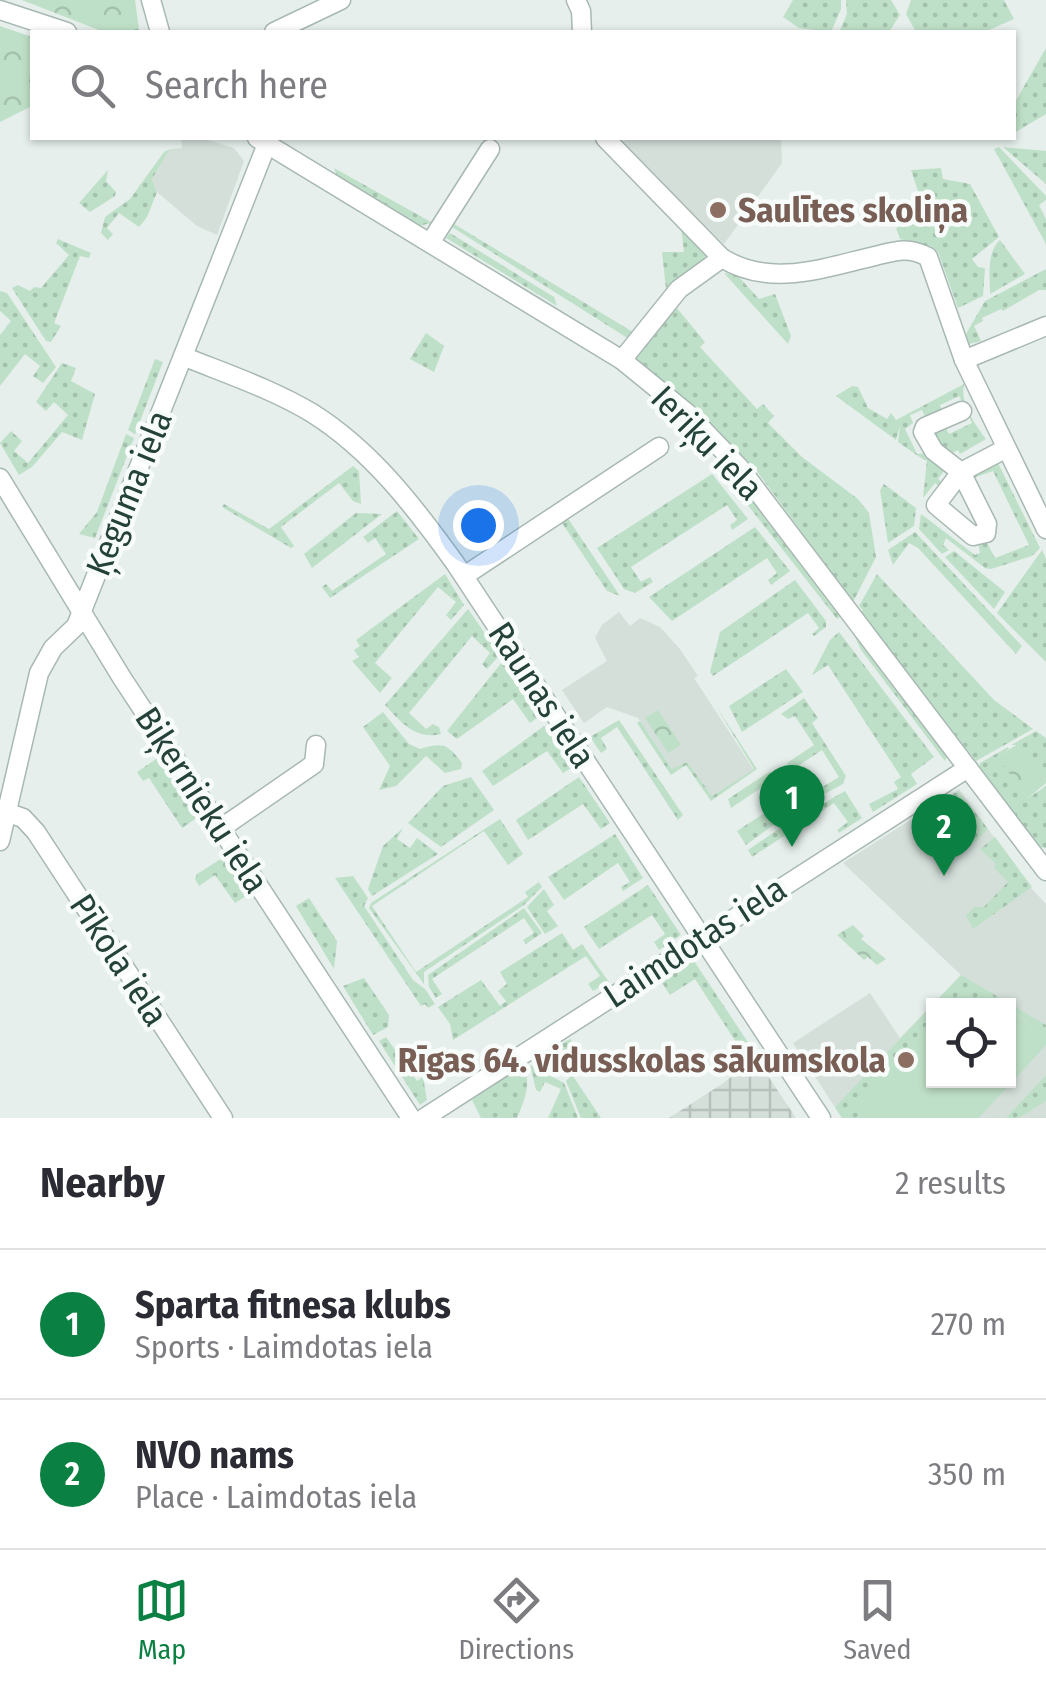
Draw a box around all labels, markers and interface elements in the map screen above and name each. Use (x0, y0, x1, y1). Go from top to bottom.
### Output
search box (30, 30, 1016, 140)
icon: search (65, 58, 120, 113)
text: Search here (145, 62, 328, 108)
place label: Saulītes skoliņa (738, 189, 968, 233)
marker: Saulītes skoliņa (707, 199, 729, 221)
street label: Ieriķu iela (641, 377, 772, 510)
street label: Ķeguma iela (77, 404, 183, 582)
your location (453, 500, 504, 551)
street label: Raunas iela (479, 614, 605, 776)
street label: Biķernieku iela (125, 699, 278, 902)
pin: 1 (760, 764, 824, 847)
pin: 2 (912, 794, 976, 876)
street label: Laimdotas iela (596, 867, 794, 1017)
street label: Pīkola iela (61, 886, 177, 1034)
map controls (926, 998, 1016, 1088)
button: locate (926, 998, 1016, 1088)
place label: Rīgas 64. vidusskolas sākumskola (398, 1039, 886, 1081)
marker: Rīgas 64. vidusskolas sākumskola (895, 1049, 917, 1071)
text: Nearby (40, 1158, 165, 1208)
text: 2 results (895, 1164, 1006, 1202)
text: Sparta fitnesa klubs (135, 1282, 451, 1328)
text: 1 (66, 1305, 79, 1343)
text: 270 m (931, 1305, 1006, 1343)
text: Sports · Laimdotas iela (135, 1328, 433, 1366)
text: NVO nams (135, 1432, 294, 1478)
text: 2 (65, 1455, 80, 1493)
text: 350 m (928, 1455, 1006, 1493)
text: Place · Laimdotas iela (135, 1478, 417, 1516)
tab: Map (134, 1573, 189, 1666)
tab: Directions (458, 1573, 574, 1666)
tab: Saved (843, 1573, 912, 1666)

